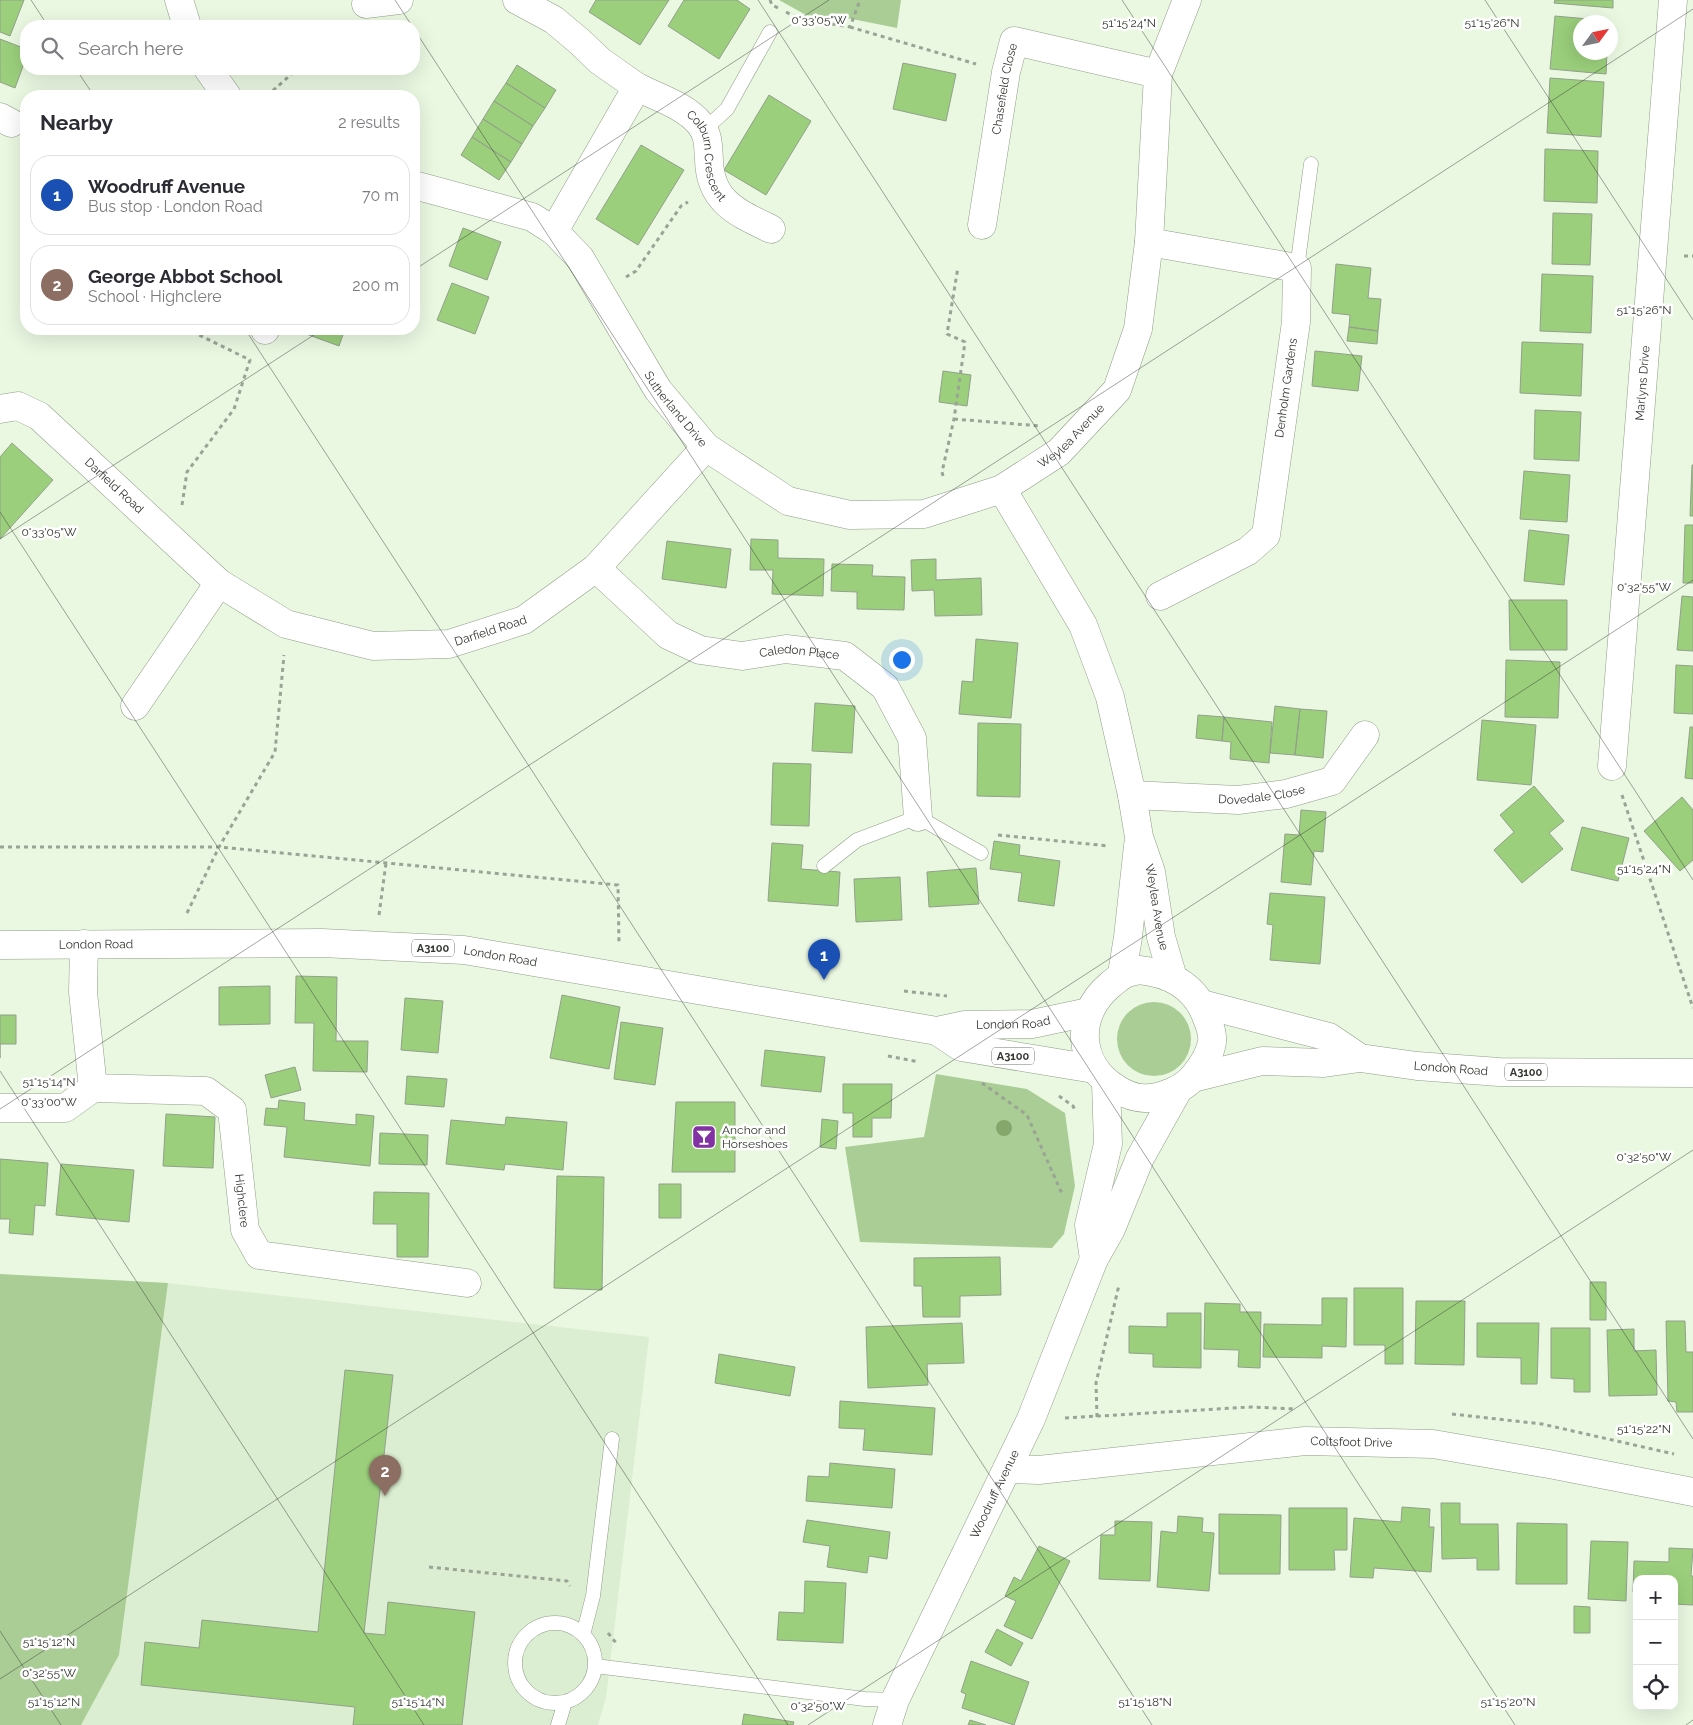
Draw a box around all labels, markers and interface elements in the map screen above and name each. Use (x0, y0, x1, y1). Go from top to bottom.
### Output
text: 0°33'05"W (791, 13, 847, 27)
north arrow (1573, 15, 1618, 60)
text: 51°15'24"N (1102, 16, 1156, 30)
text: 51°15'26"N (1465, 16, 1519, 30)
search box (20, 20, 420, 75)
icon: search (38, 34, 66, 62)
text: Search here (78, 37, 184, 59)
street label: Chasefield Close (989, 42, 1020, 136)
street label: Colburn Crescent (684, 107, 729, 204)
text: Nearby (40, 110, 113, 135)
text: 2 results (338, 113, 400, 132)
text: Woodruff Avenue (88, 175, 245, 197)
text: 1 (53, 186, 61, 205)
text: 70 m (362, 186, 399, 205)
text: Bus stop · London Road (88, 197, 263, 216)
text: George Abbot School (88, 265, 282, 287)
text: 2 (52, 276, 62, 295)
text: 200 m (352, 276, 399, 295)
text: School · Highclere (88, 287, 222, 306)
text: 51°15'26"N (1617, 303, 1671, 317)
street label: Denholm Gardens (1272, 337, 1300, 439)
street label: Marlyns Drive (1633, 345, 1652, 421)
street label: Sutherland Drive (642, 369, 710, 450)
street label: Weylea Avenue (1035, 401, 1107, 471)
street label: Darfield Road (82, 455, 146, 516)
text: 0°33'05"W (21, 525, 77, 539)
text: 0°32'55"W (1617, 580, 1671, 594)
street label: Darfield Road (453, 613, 528, 649)
street label: Caledon Place (758, 642, 840, 662)
your location (889, 647, 915, 673)
street label: Dovedale Close (1218, 782, 1306, 807)
text: 51°15'24"N (1617, 862, 1671, 876)
street label: Weylea Avenue (1142, 863, 1171, 952)
street label: London Road (59, 937, 133, 952)
pin: 1 (808, 939, 840, 980)
road number: A3100 (412, 940, 454, 956)
street label: London Road (462, 943, 538, 969)
street label: London Road (976, 1013, 1052, 1032)
road number: A3100 (992, 1048, 1034, 1064)
street label: London Road (1413, 1059, 1489, 1078)
road number: A3100 (1505, 1064, 1547, 1080)
text: 51°15'14"N (22, 1075, 76, 1089)
text: 0°33'00"W (21, 1095, 77, 1109)
place label: Anchor and Horseshoes (722, 1123, 788, 1151)
bar icon: Anchor and Horseshoes (691, 1124, 717, 1150)
text: 0°32'50"W (1617, 1150, 1672, 1164)
street label: Highclere (232, 1173, 252, 1228)
text: 51°15'22"N (1617, 1422, 1671, 1436)
street label: Coltsfoot Drive (1310, 1434, 1393, 1450)
street label: Woodruff Avenue (967, 1448, 1022, 1541)
pin: 2 (369, 1455, 401, 1496)
map controls (1633, 1575, 1678, 1710)
button: + (1633, 1575, 1678, 1620)
button: − (1633, 1620, 1678, 1665)
text: 51°15'12"N (23, 1635, 75, 1649)
button: locate (1633, 1665, 1678, 1710)
text: 0°32'55"W (22, 1666, 76, 1680)
text: 51°15'12"N (28, 1695, 80, 1709)
text: 51°15'14"N (391, 1695, 445, 1709)
text: 51°15'18"N (1118, 1695, 1172, 1709)
text: 51°15'20"N (1481, 1695, 1535, 1709)
text: 0°32'50"W (791, 1699, 846, 1713)

